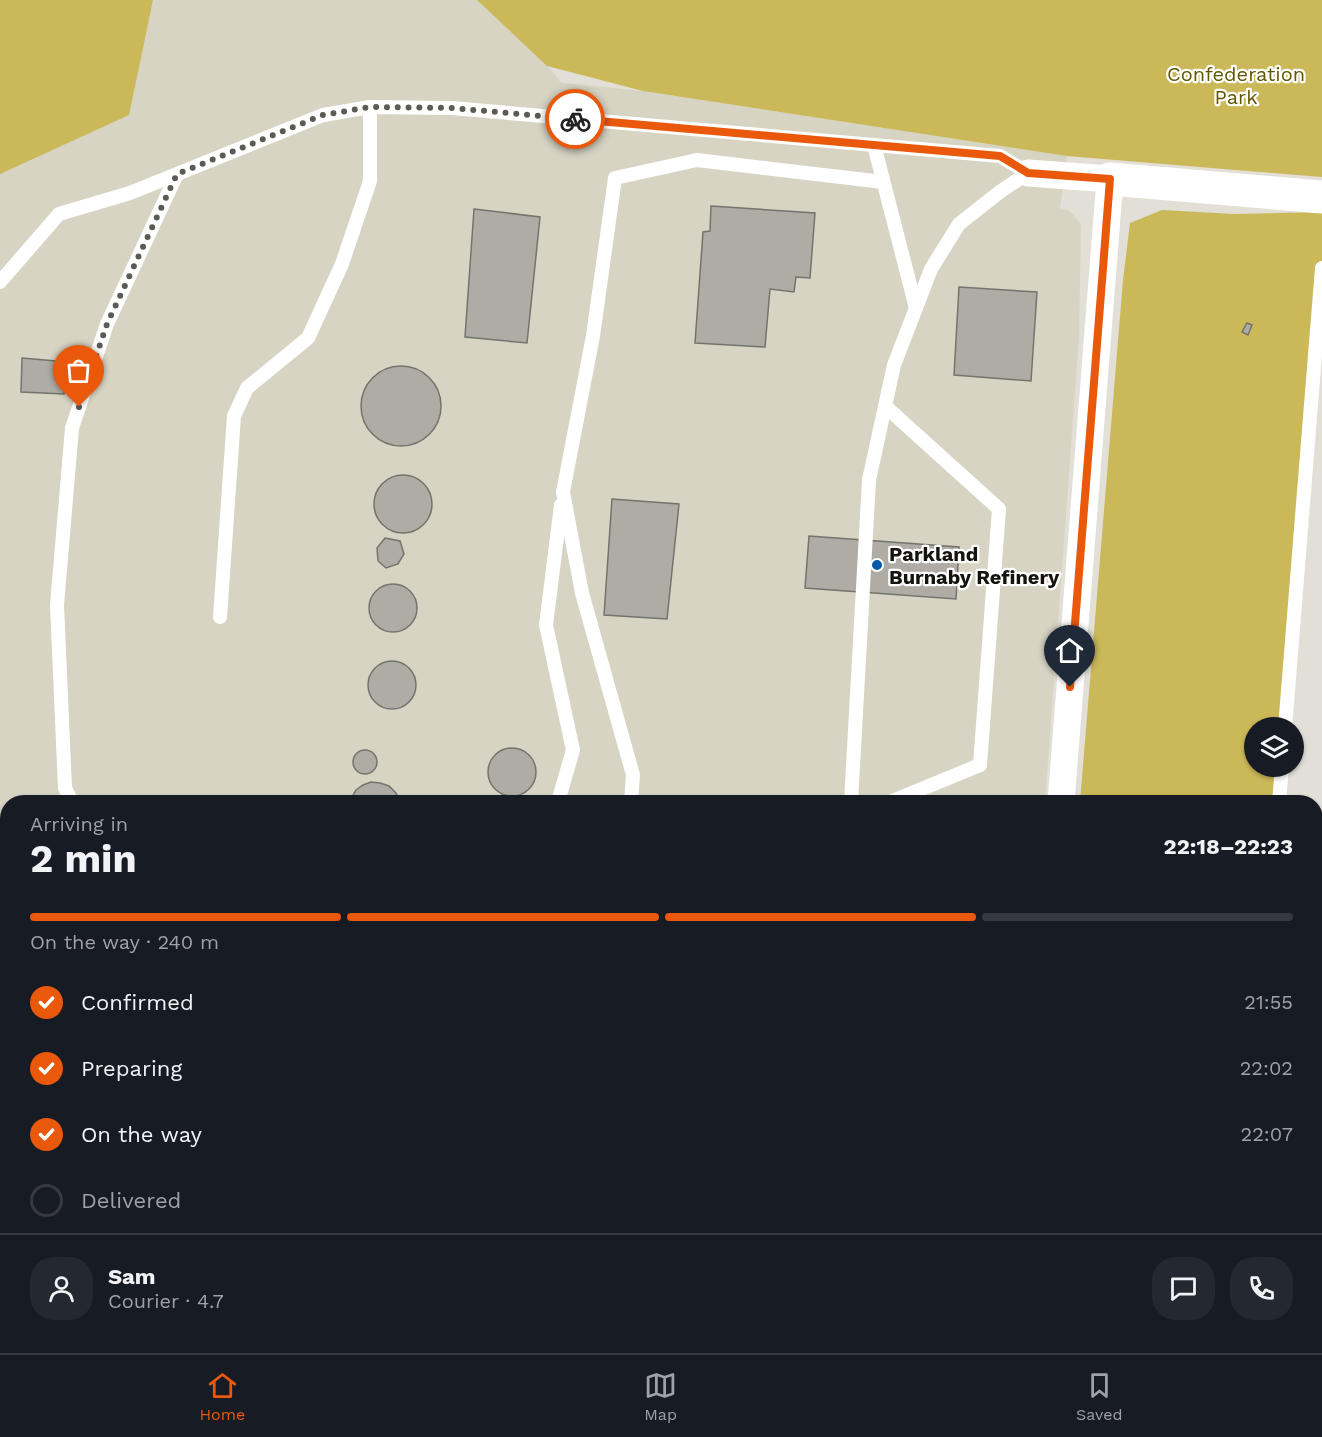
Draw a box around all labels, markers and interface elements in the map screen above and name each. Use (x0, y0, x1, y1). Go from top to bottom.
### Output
park label: Confederation Park (1167, 62, 1305, 109)
courier (545, 89, 605, 149)
icon: bike (559, 103, 592, 136)
pin (53, 345, 104, 407)
icon: bag (62, 354, 95, 387)
place label: Parkland Burnaby Refinery (889, 542, 1060, 589)
marker: Parkland Burnaby Refinery (870, 558, 884, 572)
pin (1044, 625, 1095, 687)
icon: home (1053, 634, 1086, 667)
map controls (1244, 717, 1304, 777)
button: layers (1244, 717, 1304, 777)
text: Arriving in (30, 812, 128, 836)
text: 22:18–22:23 (1164, 834, 1293, 859)
text: 2 min (30, 836, 137, 881)
text: On the way · 240 m (30, 930, 219, 954)
icon: check (30, 986, 63, 1019)
text: Confirmed (81, 990, 194, 1015)
text: 21:55 (1244, 990, 1293, 1014)
icon: check (30, 1052, 63, 1085)
text: Preparing (81, 1056, 182, 1081)
text: 22:02 (1240, 1056, 1293, 1080)
icon: check (30, 1118, 63, 1151)
text: On the way (81, 1122, 202, 1147)
text: 22:07 (1241, 1122, 1293, 1146)
text: Delivered (81, 1188, 181, 1213)
button: person (30, 1257, 93, 1320)
button: chat (1152, 1257, 1215, 1320)
button: phone (1230, 1257, 1293, 1320)
text: Sam (108, 1264, 156, 1289)
text: Courier · 4.7 (108, 1289, 224, 1313)
tab: Home (199, 1369, 245, 1424)
tab: Map (644, 1369, 677, 1424)
tab: Saved (1076, 1369, 1123, 1424)

